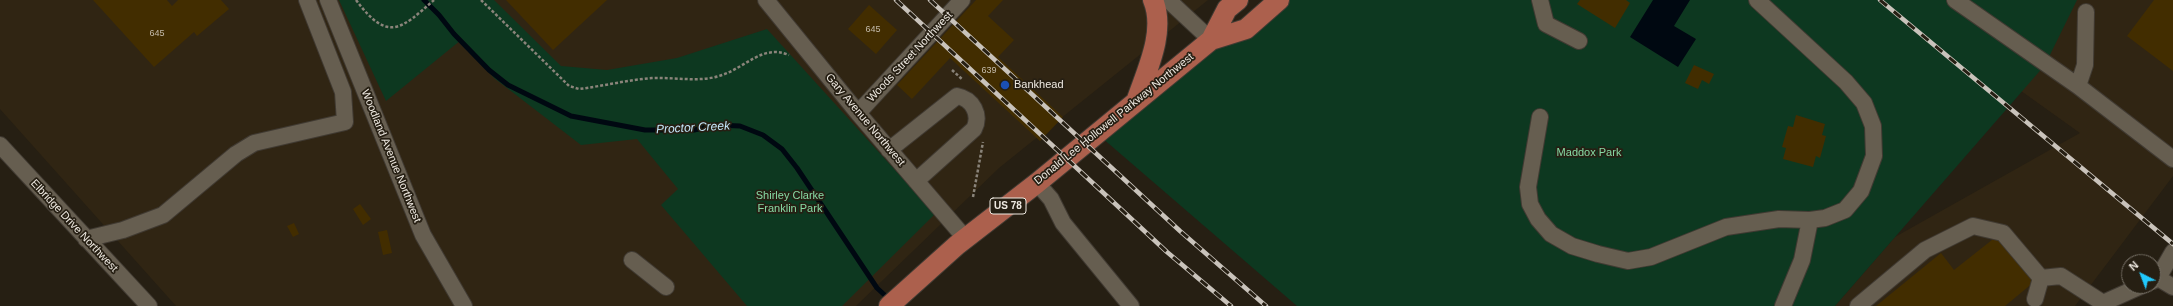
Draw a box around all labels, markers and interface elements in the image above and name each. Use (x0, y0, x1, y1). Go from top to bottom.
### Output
street label: Woods Street Northwest (865, 9, 955, 105)
house number: 645 (865, 25, 881, 35)
house number: 645 (149, 29, 165, 39)
street label: Donald Lee Hollowell Parkway Northwest (1032, 51, 1196, 187)
house number: 639 (981, 66, 997, 76)
street label: Gary Avenue Northwest (822, 71, 908, 169)
place label: Bankhead (1014, 78, 1064, 92)
marker: Bankhead (999, 79, 1011, 91)
street label: Woodland Avenue Northwest (358, 88, 424, 224)
water label: Proctor Creek (656, 119, 730, 137)
park label: Maddox Park (1557, 146, 1621, 160)
street label: Elbridge Drive Northwest (28, 177, 120, 275)
park label: Shirley Clarke Franklin Park (756, 189, 824, 215)
road number: US 78 (990, 198, 1026, 214)
north arrow (2121, 254, 2161, 294)
text: N (2127, 259, 2141, 273)

